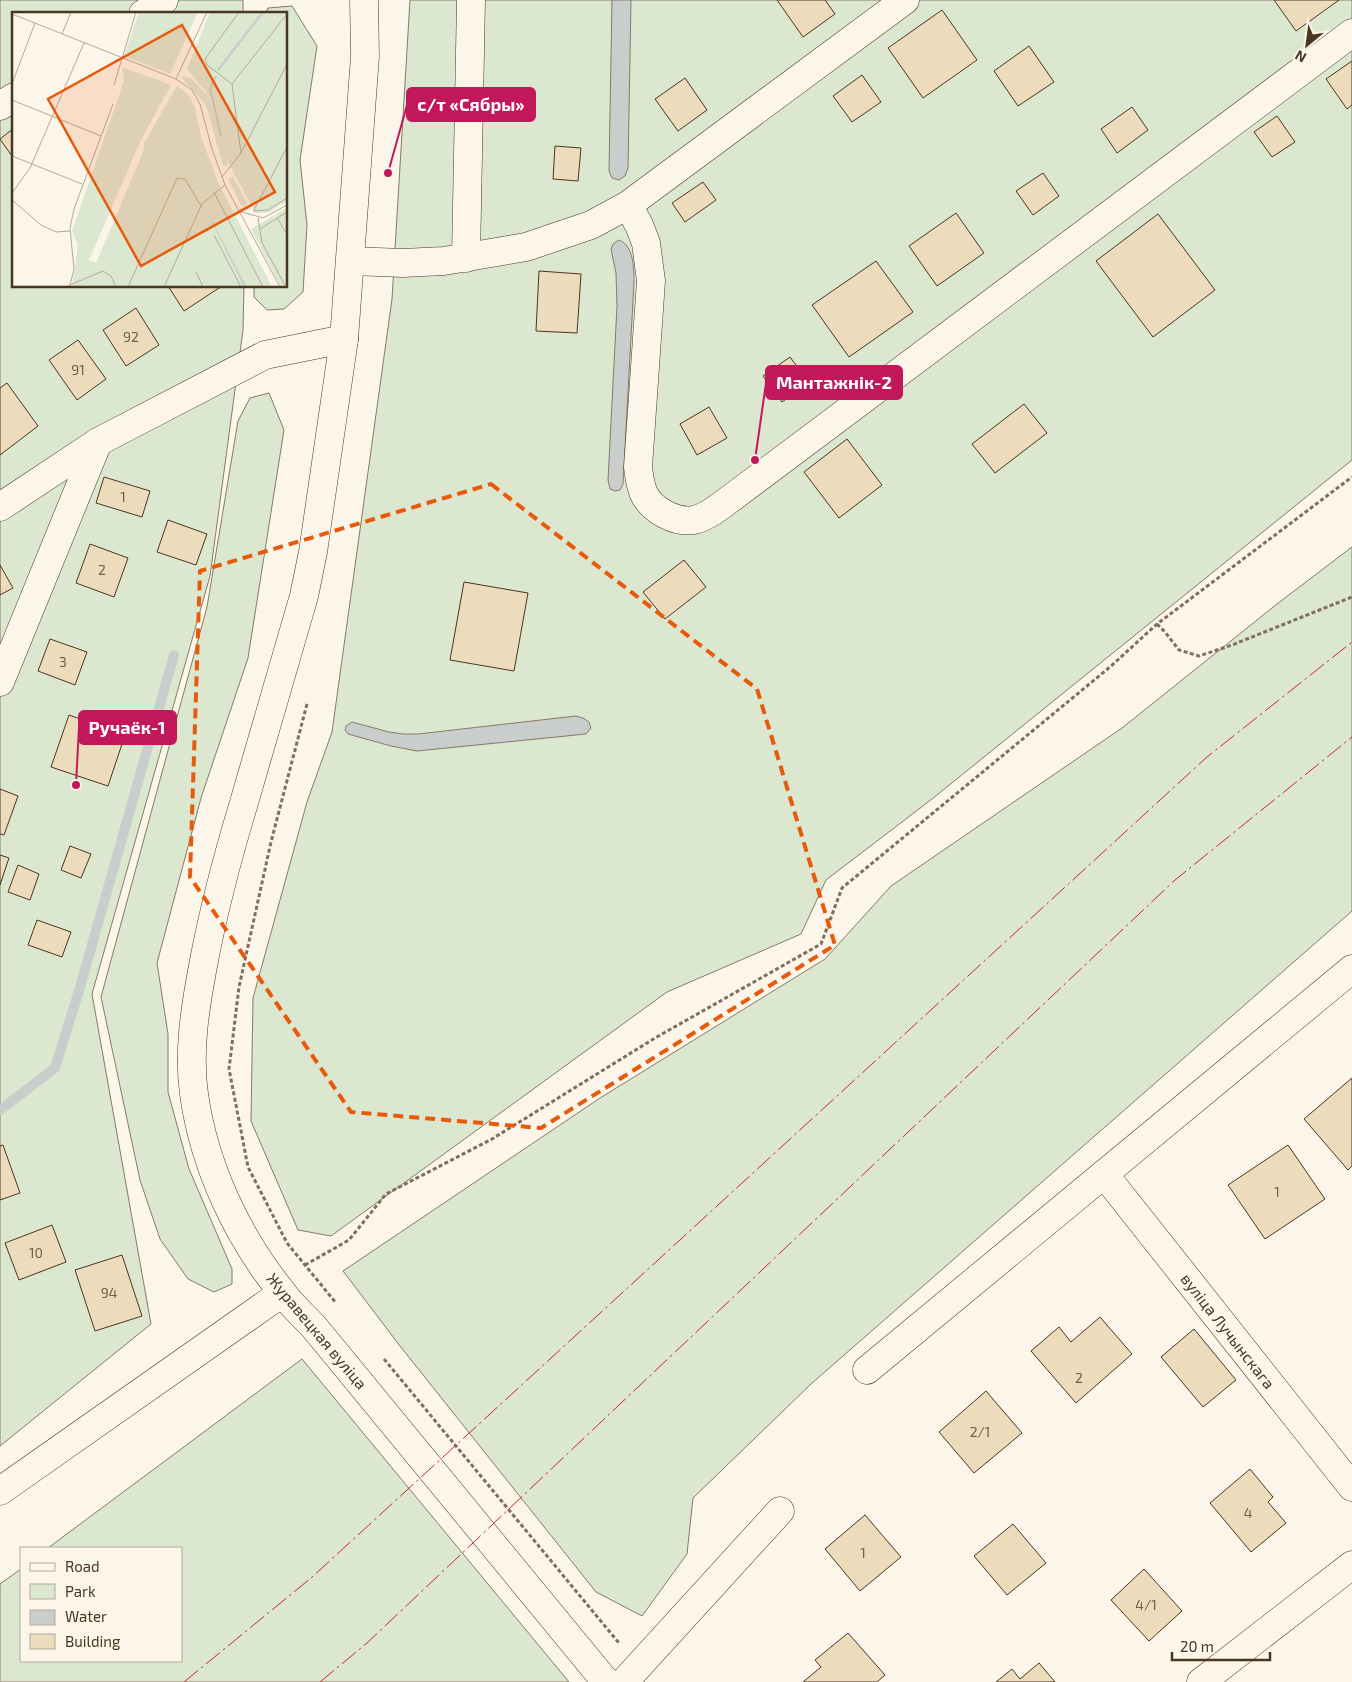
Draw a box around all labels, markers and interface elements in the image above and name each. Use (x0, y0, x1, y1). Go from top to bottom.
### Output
inset map (12, 12, 288, 288)
north arrow (1282, 20, 1332, 70)
text: N (1292, 47, 1309, 67)
callout: с/т «Сябры» (407, 88, 535, 121)
text: с/т «Сябры» (417, 93, 525, 115)
house number: 92 (123, 328, 139, 345)
house number: 91 (71, 361, 85, 378)
callout: Мантажнік-2 (766, 366, 902, 399)
text: Мантажнік-2 (776, 371, 892, 393)
house number: 1 (120, 488, 126, 505)
house number: 2 (98, 561, 106, 578)
house number: 3 (59, 653, 67, 670)
callout: Ручаёк-1 (79, 711, 176, 744)
text: Ручаёк-1 (89, 716, 165, 738)
house number: 1 (1274, 1183, 1280, 1200)
house number: 10 (29, 1244, 43, 1261)
street label: Журавецкая вуліца (263, 1269, 371, 1393)
street label: вуліца Лучынскага (1177, 1269, 1279, 1393)
house number: 94 (101, 1284, 117, 1301)
house number: 2 (1075, 1369, 1083, 1386)
house number: 2/1 (970, 1423, 990, 1440)
house number: 4 (1244, 1504, 1252, 1521)
house number: 1 (860, 1544, 866, 1561)
legend (20, 1547, 182, 1662)
text: Road (65, 1557, 100, 1575)
text: Park (65, 1582, 96, 1600)
house number: 4/1 (1135, 1596, 1157, 1613)
text: Water (65, 1607, 107, 1625)
scale bar (1172, 1630, 1270, 1662)
text: Building (65, 1632, 121, 1650)
text: 20 m (1180, 1637, 1214, 1655)

